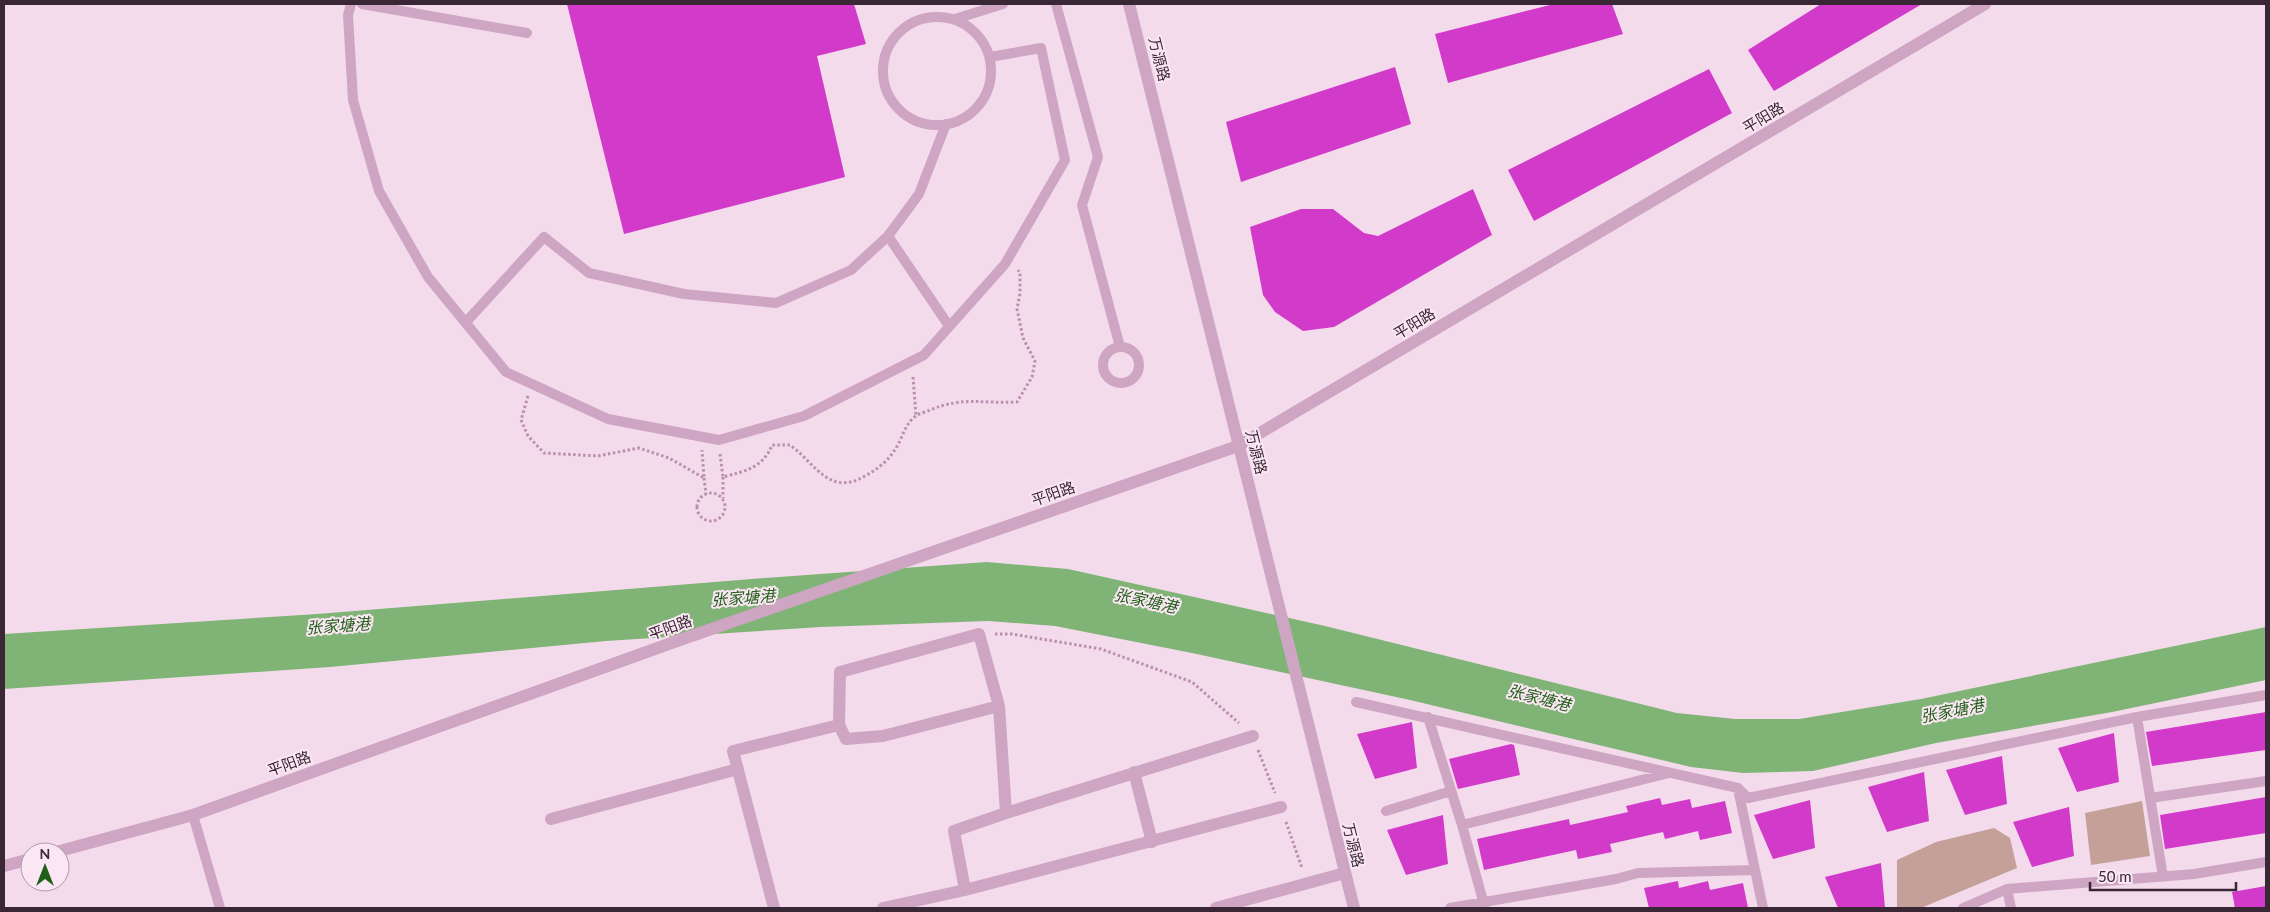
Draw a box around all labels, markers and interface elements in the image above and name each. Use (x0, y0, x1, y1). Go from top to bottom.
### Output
street label: 万源路 (1146, 35, 1174, 83)
street label: 平阳路 (1739, 98, 1787, 136)
street label: 平阳路 (1390, 304, 1438, 342)
street label: 万源路 (1243, 428, 1271, 476)
street label: 平阳路 (1029, 477, 1077, 509)
water label: 张家塘港 (1113, 584, 1181, 616)
water label: 张家塘港 (710, 585, 778, 609)
street label: 平阳路 (646, 611, 694, 643)
water label: 张家塘港 (305, 613, 373, 637)
water label: 张家塘港 (1506, 680, 1574, 714)
water label: 张家塘港 (1919, 694, 1987, 725)
street label: 平阳路 (265, 747, 313, 779)
street label: 万源路 (1340, 821, 1368, 869)
north arrow (20, 842, 70, 892)
text: N (40, 845, 50, 862)
scale bar (2090, 860, 2236, 892)
text: 50 m (2098, 867, 2132, 885)

